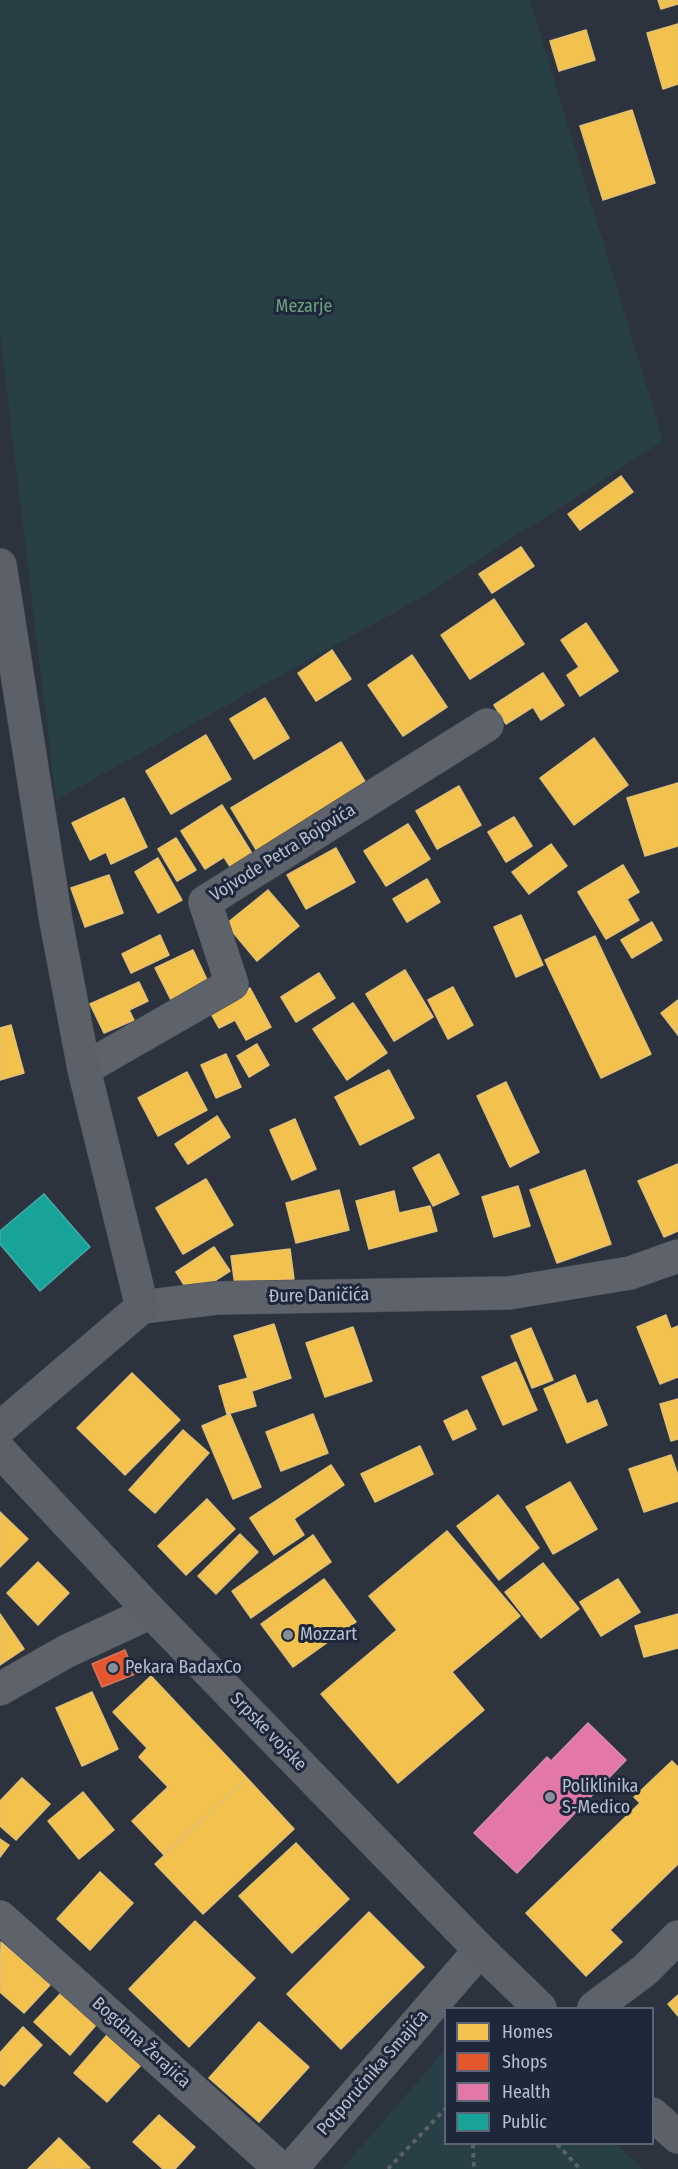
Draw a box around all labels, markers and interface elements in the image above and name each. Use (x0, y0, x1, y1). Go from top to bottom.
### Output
park label: Mezarje (276, 296, 332, 318)
street label: Vojvode Petra Bojovića (206, 799, 360, 907)
street label: Đure Daničića (268, 1284, 370, 1308)
place label: Mozzart (300, 1624, 357, 1646)
marker: Mozzart (281, 1628, 295, 1642)
place label: Pekara BadaxCo (125, 1657, 242, 1679)
marker: Pekara BadaxCo (106, 1661, 120, 1675)
street label: Srpske vojske (225, 1688, 311, 1776)
place label: Poliklinika S-Medico (562, 1776, 638, 1818)
marker: Poliklinika S-Medico (543, 1790, 557, 1804)
street label: Bogdana Žerajića (87, 1993, 195, 2093)
street label: Potporučnika Smajića (313, 2006, 433, 2140)
legend (444, 2007, 654, 2145)
text: Homes (502, 2021, 553, 2043)
text: Shops (502, 2051, 547, 2073)
text: Health (502, 2081, 550, 2103)
text: Public (502, 2111, 547, 2133)

